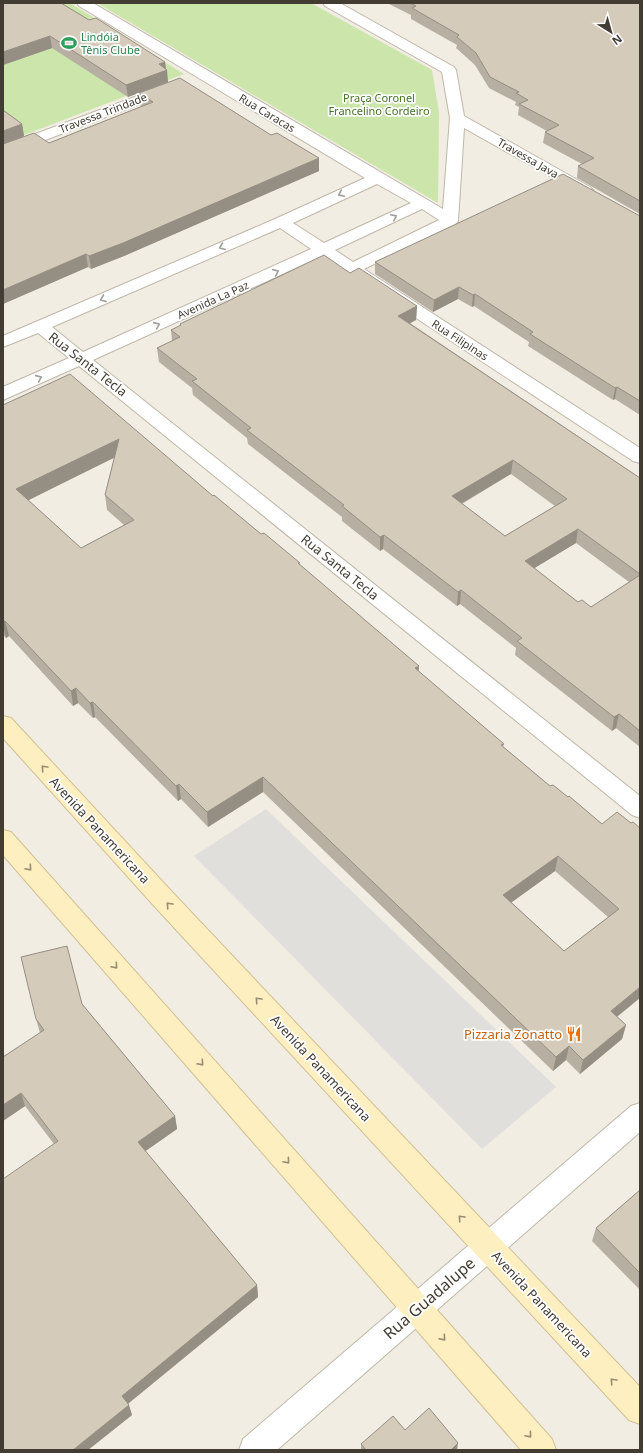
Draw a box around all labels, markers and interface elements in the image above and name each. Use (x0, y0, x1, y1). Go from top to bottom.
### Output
north arrow (591, 12, 631, 52)
place label: Lindóia Tênis Clube (81, 29, 140, 57)
text: N (609, 32, 625, 49)
sports icon: Lindóia Tênis Clube (60, 34, 78, 52)
street label: Travessa Trindade (57, 89, 149, 136)
street label: Rua Caracas (236, 90, 298, 135)
park label: Praça Coronel Francelino Cordeiro (328, 90, 430, 118)
street label: Travessa Java (495, 134, 562, 181)
one-way arrow (338, 189, 346, 197)
one-way arrow (389, 214, 397, 222)
one-way arrow (219, 242, 227, 250)
one-way arrow (272, 268, 279, 276)
street label: Avenida La Paz (175, 277, 251, 322)
one-way arrow (100, 294, 107, 302)
street label: Rua Filipinas (429, 316, 492, 364)
one-way arrow (153, 322, 161, 330)
street label: Rua Santa Tecla (45, 328, 131, 400)
one-way arrow (34, 375, 42, 383)
street label: Rua Santa Tecla (297, 530, 383, 604)
one-way arrow (41, 765, 48, 773)
street label: Avenida Panamericana (46, 773, 154, 887)
one-way arrow (24, 864, 31, 871)
one-way arrow (167, 902, 174, 910)
one-way arrow (110, 961, 117, 969)
one-way arrow (255, 997, 263, 1005)
street label: Avenida Panamericana (267, 1011, 375, 1125)
place label: Pizzaria Zonatto (464, 1025, 562, 1043)
restaurant icon: Pizzaria Zonatto (565, 1025, 583, 1043)
one-way arrow (196, 1059, 203, 1066)
one-way arrow (282, 1156, 289, 1163)
one-way arrow (459, 1216, 466, 1223)
street label: Avenida Panamericana (488, 1247, 596, 1361)
street label: Rua Guadalupe (378, 1252, 480, 1344)
one-way arrow (438, 1333, 446, 1341)
one-way arrow (611, 1378, 618, 1386)
one-way arrow (524, 1431, 531, 1438)

